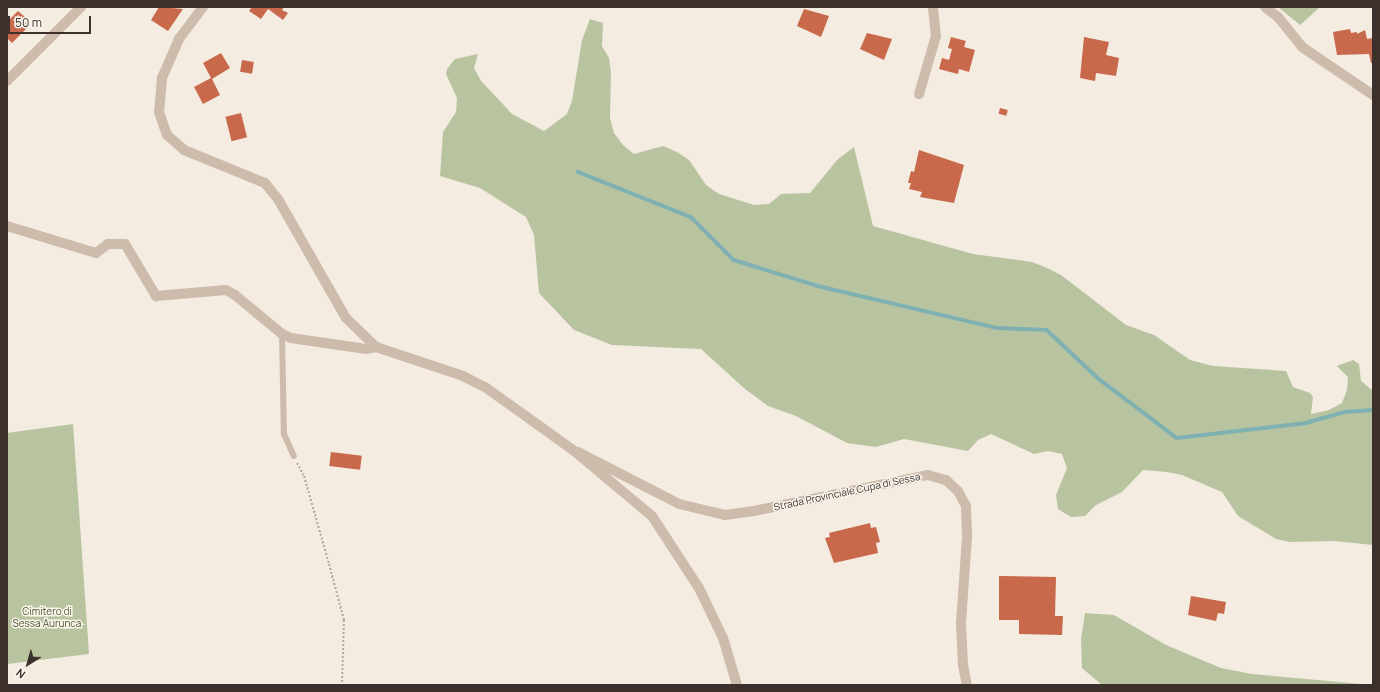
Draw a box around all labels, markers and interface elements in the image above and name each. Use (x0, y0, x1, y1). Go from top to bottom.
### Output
scale bar (10, 8, 93, 34)
text: 50 m (15, 14, 42, 31)
street label: Strada Provinciale Cupa di Sessa (773, 471, 921, 513)
park label: Cimitero di Sessa Aurunca (13, 605, 81, 628)
north arrow (8, 644, 48, 684)
text: N (13, 666, 28, 682)

